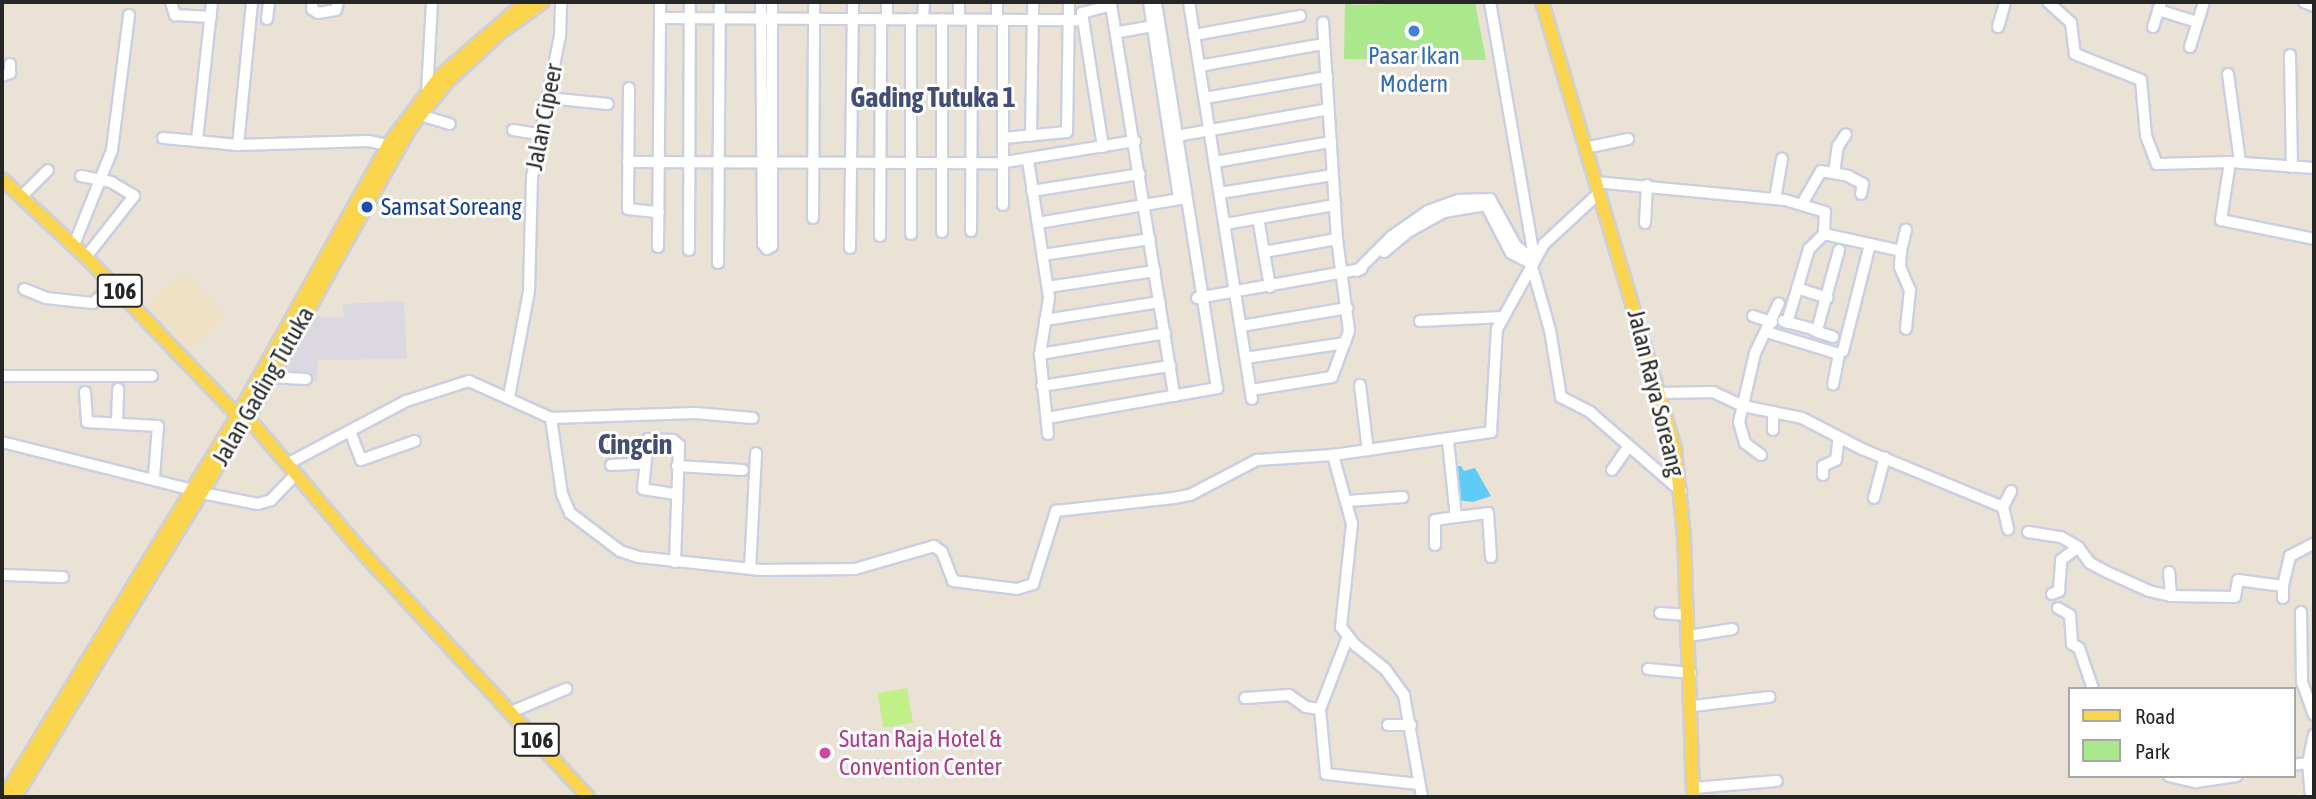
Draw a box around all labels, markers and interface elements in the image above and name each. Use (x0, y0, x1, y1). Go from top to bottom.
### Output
marker: Pasar Ikan Modern (1406, 23, 1422, 39)
place label: Pasar Ikan Modern (1368, 42, 1460, 98)
street label: Jalan Cipeer (520, 61, 568, 173)
district label: Gading Tutuka 1 (850, 80, 1016, 114)
place label: Samsat Soreang (381, 193, 522, 221)
marker: Samsat Soreang (359, 199, 375, 215)
road number: 106 (96, 272, 144, 310)
street label: Jalan Gading Tutuka (206, 302, 320, 470)
street label: Jalan Raya Soreang (1621, 307, 1691, 479)
district label: Cingcin (598, 427, 672, 461)
legend (2068, 687, 2295, 778)
text: Road (2135, 704, 2175, 728)
road number: 106 (512, 720, 562, 760)
place label: Sutan Raja Hotel & Convention Center (839, 725, 1002, 781)
text: Park (2135, 739, 2170, 763)
marker: Sutan Raja Hotel & Convention Center (817, 745, 833, 761)

